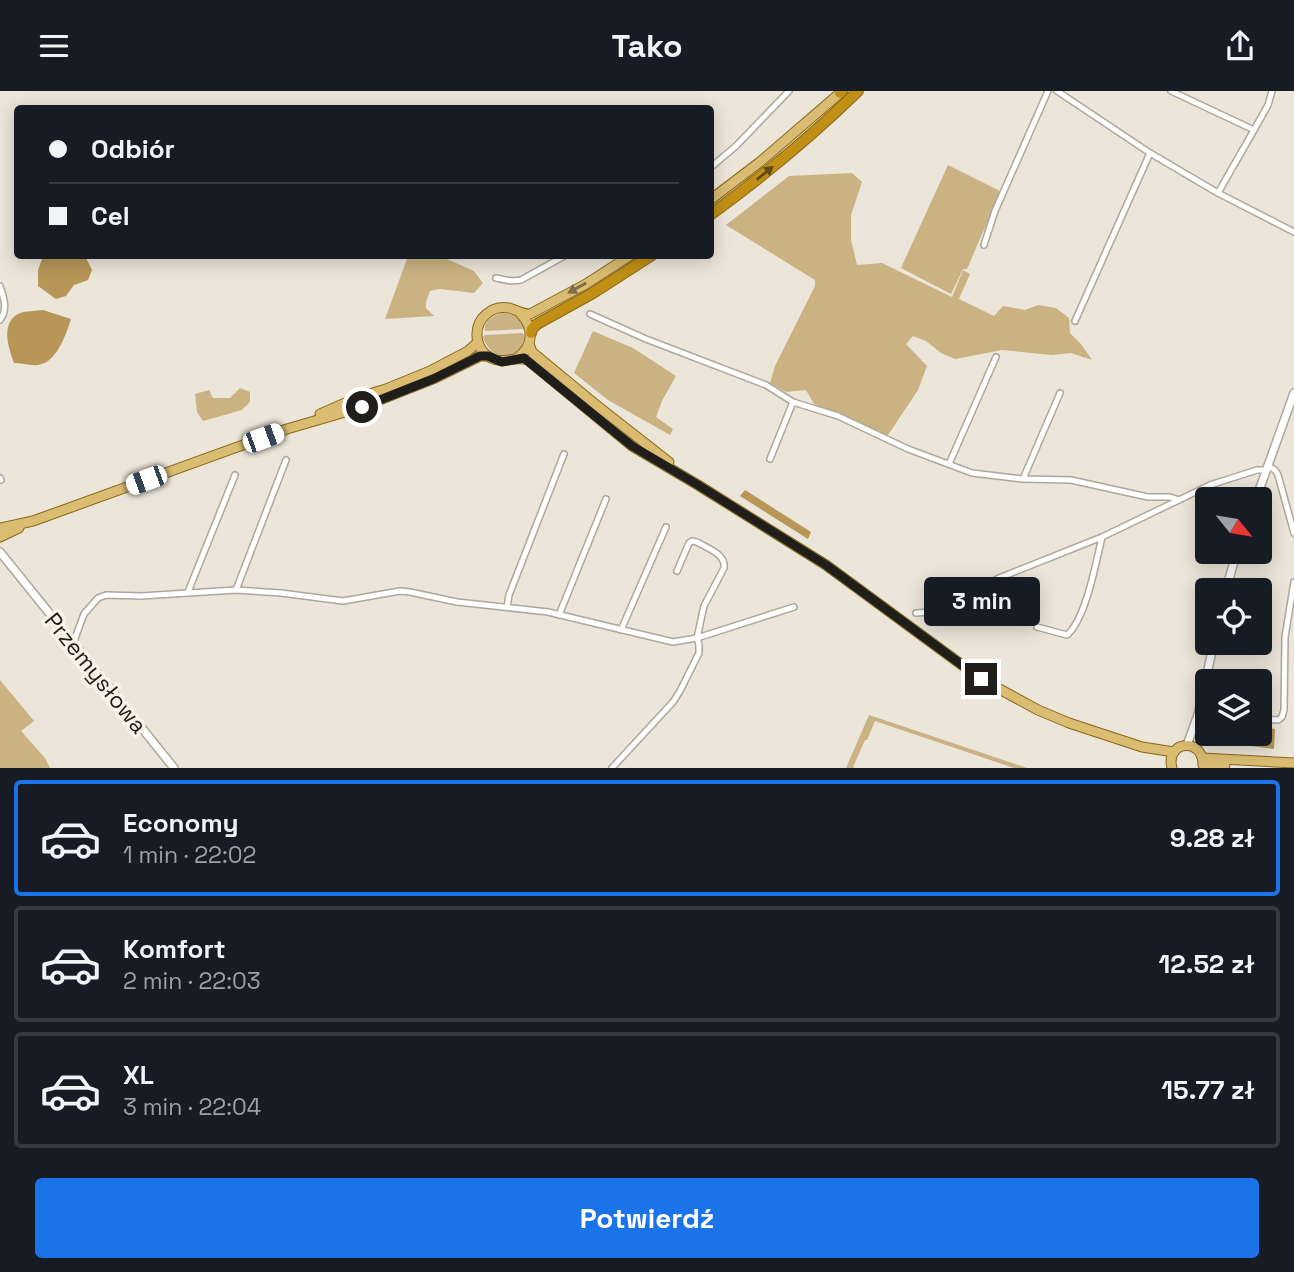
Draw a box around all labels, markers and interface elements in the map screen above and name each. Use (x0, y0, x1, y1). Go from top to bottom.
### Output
text: Tako (611, 26, 683, 66)
icon: menu (35, 27, 73, 65)
icon: share (1221, 27, 1259, 65)
text: Odbiór (91, 132, 175, 166)
one-way arrow (755, 166, 773, 181)
text: Cel (91, 199, 130, 233)
one-way arrow (567, 283, 587, 294)
route start (346, 391, 378, 423)
car (240, 421, 287, 455)
car (123, 463, 170, 497)
north arrow (1195, 487, 1272, 563)
map controls (1195, 487, 1272, 746)
callout: 3 min (923, 577, 1039, 627)
button: locate (1195, 578, 1272, 655)
text: 3 min (952, 586, 1012, 616)
street label: Przemysłowa (38, 606, 154, 740)
route end (965, 663, 997, 695)
button: layers (1195, 669, 1272, 746)
text: Economy (123, 806, 239, 840)
icon: car (39, 807, 102, 870)
text: 9.28 zł (1170, 821, 1255, 855)
text: 1 min · 22:02 (123, 840, 256, 870)
text: Komfort (123, 932, 226, 966)
icon: car (39, 933, 102, 996)
text: 12.52 zł (1159, 947, 1255, 981)
text: 2 min · 22:03 (123, 966, 261, 996)
text: XL (123, 1058, 154, 1092)
icon: car (39, 1059, 102, 1122)
text: 15.77 zł (1161, 1073, 1255, 1107)
text: 3 min · 22:04 (123, 1092, 261, 1122)
button: Potwierdź (35, 1178, 1259, 1258)

